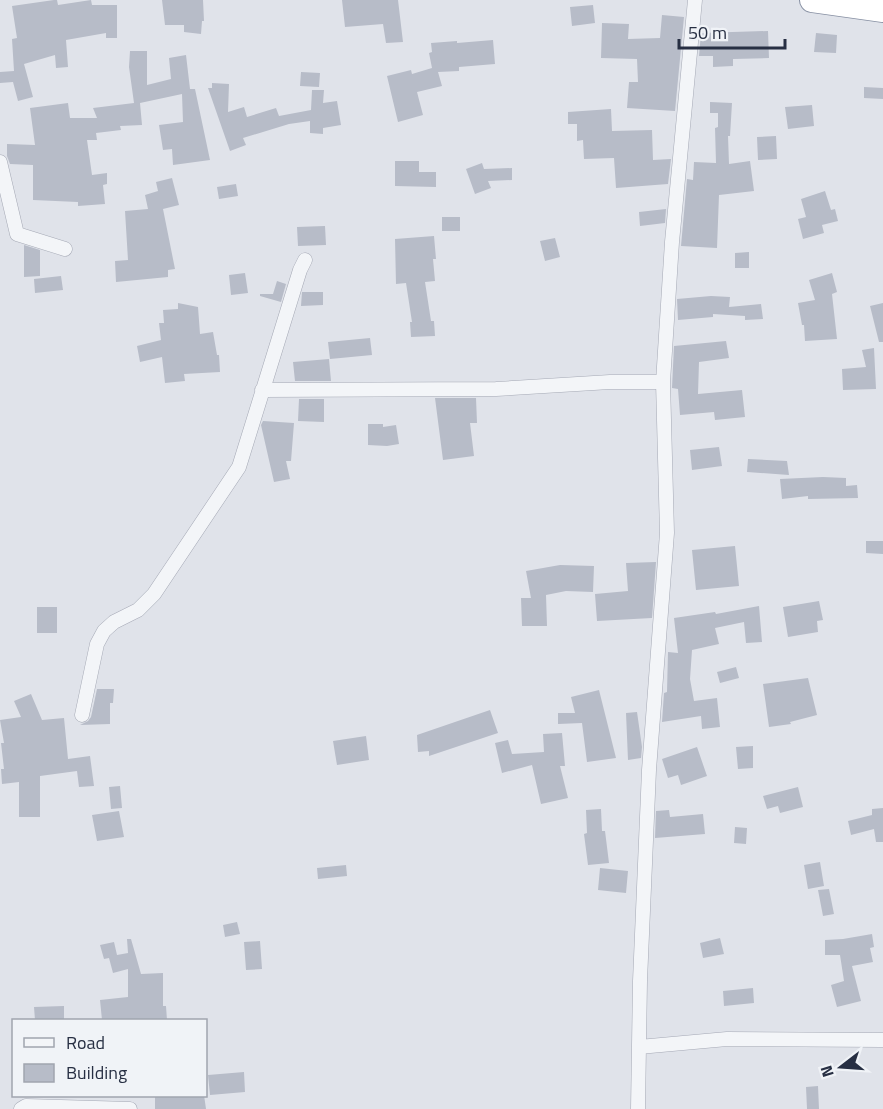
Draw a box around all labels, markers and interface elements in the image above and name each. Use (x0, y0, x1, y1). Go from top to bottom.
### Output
scale bar (679, 12, 786, 50)
text: 50 m (688, 19, 727, 46)
legend (12, 1019, 207, 1097)
text: Road (66, 1029, 105, 1056)
north arrow (811, 1037, 871, 1097)
text: Building (66, 1059, 127, 1086)
text: N (814, 1063, 840, 1080)

